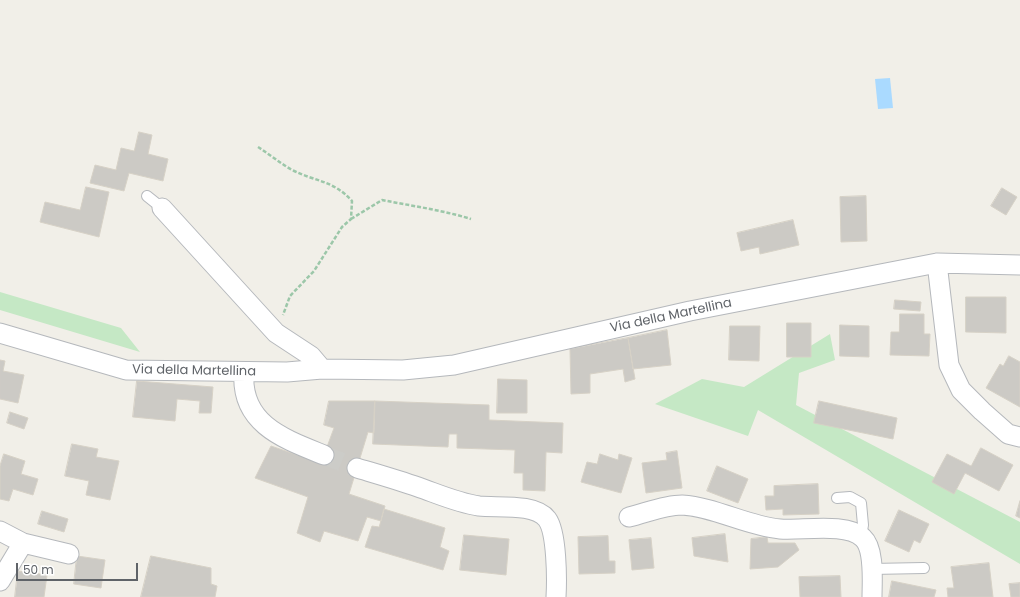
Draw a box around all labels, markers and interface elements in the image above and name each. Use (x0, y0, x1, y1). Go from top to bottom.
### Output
street label: Via della Martellina (609, 295, 733, 337)
street label: Via della Martellina (132, 362, 256, 380)
scale bar (18, 555, 140, 581)
text: 50 m (23, 561, 54, 578)

